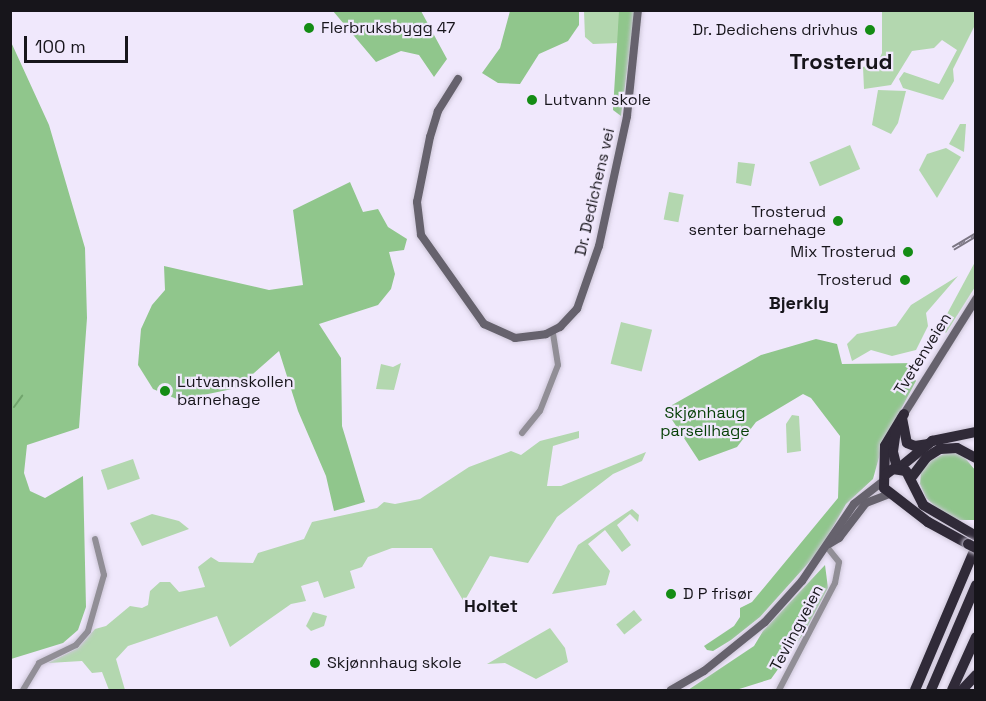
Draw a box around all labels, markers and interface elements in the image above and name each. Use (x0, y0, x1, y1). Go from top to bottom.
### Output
place label: Flerbruksbygg 47 (321, 18, 455, 38)
place label: Dr. Dedichens drivhus (692, 20, 858, 40)
marker: Flerbruksbygg 47 (302, 21, 316, 35)
marker: Dr. Dedichens drivhus (863, 23, 877, 37)
scale bar (27, 24, 130, 62)
text: 100 m (35, 35, 86, 58)
district label: Trosterud (789, 49, 893, 75)
place label: Lutvann skole (544, 90, 651, 110)
marker: Lutvann skole (525, 93, 539, 107)
street label: Dr. Dedichens vei (571, 126, 619, 258)
place label: Trosterud senter barnehage (688, 202, 826, 240)
marker: Trosterud senter barnehage (831, 214, 845, 228)
place label: Mix Trosterud (790, 242, 896, 262)
marker: Mix Trosterud (901, 245, 915, 259)
place label: Trosterud (817, 270, 892, 290)
marker: Trosterud (896, 271, 914, 289)
district label: Bjerkly (769, 292, 829, 314)
street label: Tvetenveien (890, 310, 956, 398)
place label: Lutvannskollen barnehage (177, 372, 294, 410)
marker: Lutvannskollen barnehage (158, 384, 172, 398)
park label: Skjønhaug parsellhage (660, 403, 750, 441)
street label: Tevlingveien (766, 582, 828, 674)
place label: D P frisør (683, 584, 753, 604)
marker: D P frisør (664, 587, 678, 601)
district label: Holtet (464, 595, 518, 617)
place label: Skjønnhaug skole (327, 653, 462, 673)
marker: Skjønnhaug skole (308, 656, 322, 670)

